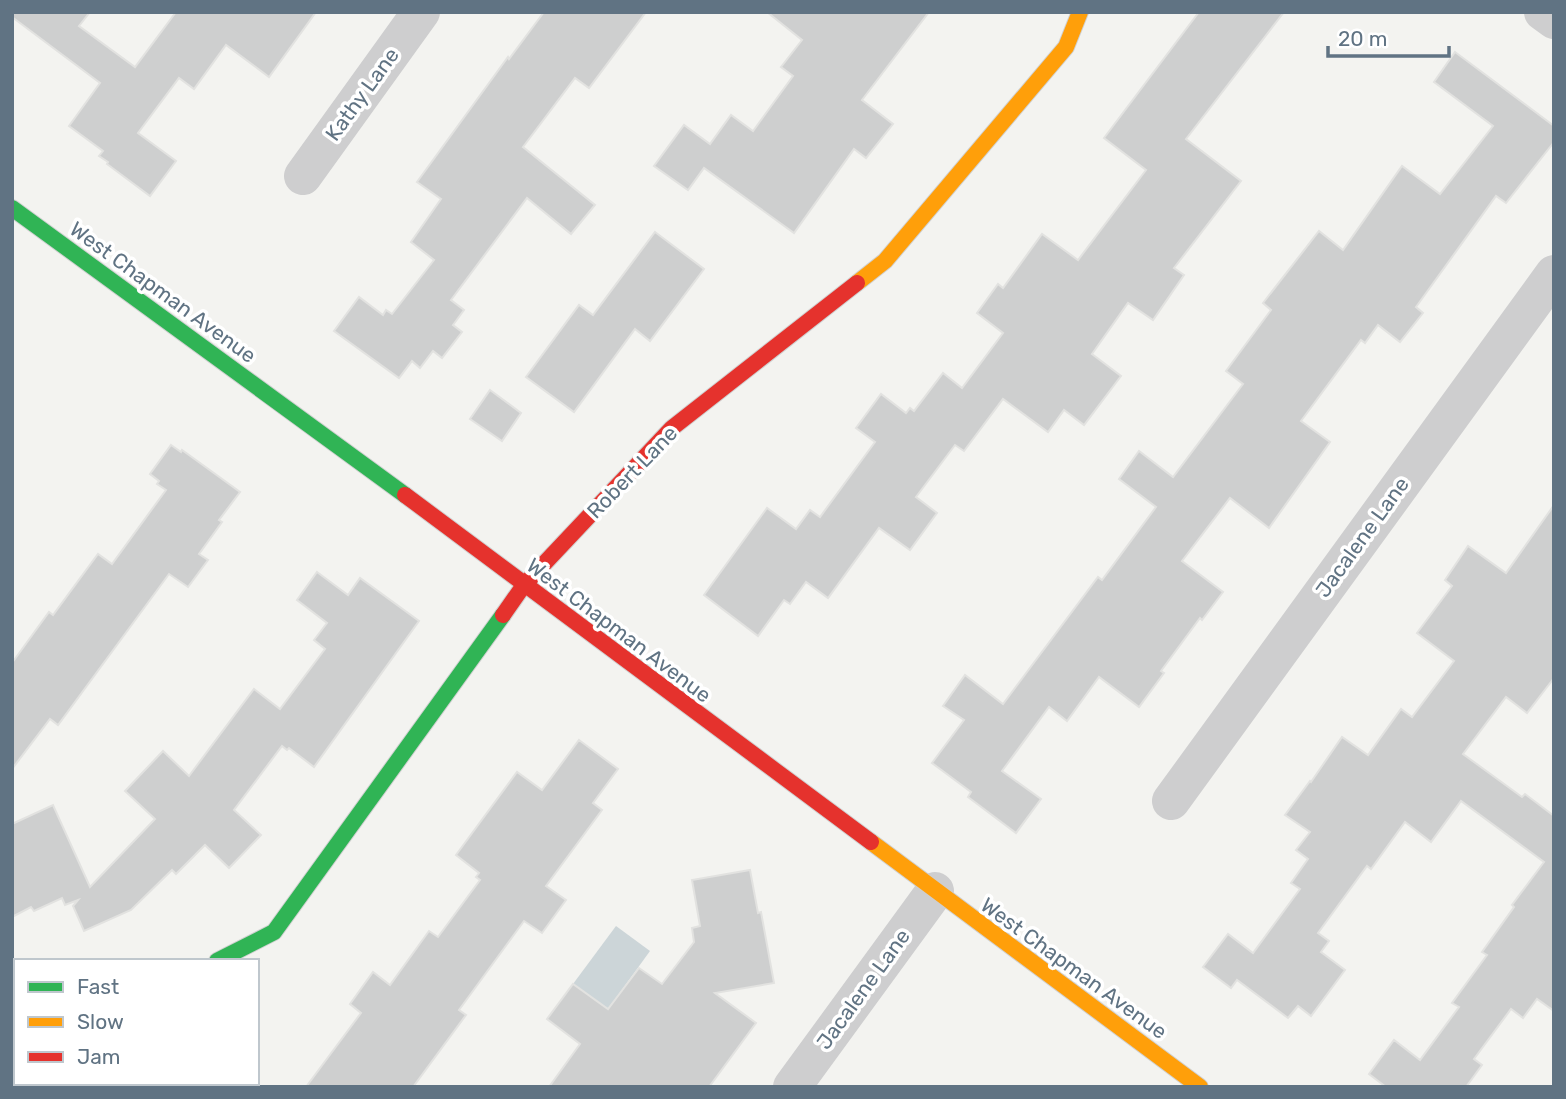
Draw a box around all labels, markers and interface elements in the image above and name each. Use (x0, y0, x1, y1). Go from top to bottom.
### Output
scale bar (1328, 14, 1449, 58)
text: 20 m (1338, 26, 1387, 51)
street label: Kathy Lane (320, 43, 404, 145)
street label: West Chapman Avenue (65, 216, 261, 368)
street label: Robert Lane (582, 420, 682, 524)
street label: Jacalene Lane (1310, 472, 1414, 602)
street label: West Chapman Avenue (522, 553, 716, 707)
street label: West Chapman Avenue (976, 892, 1172, 1044)
street label: Jacalene Lane (811, 924, 915, 1054)
legend (14, 959, 259, 1085)
text: Fast (77, 974, 119, 999)
text: Slow (77, 1009, 124, 1034)
text: Jam (77, 1044, 121, 1069)

